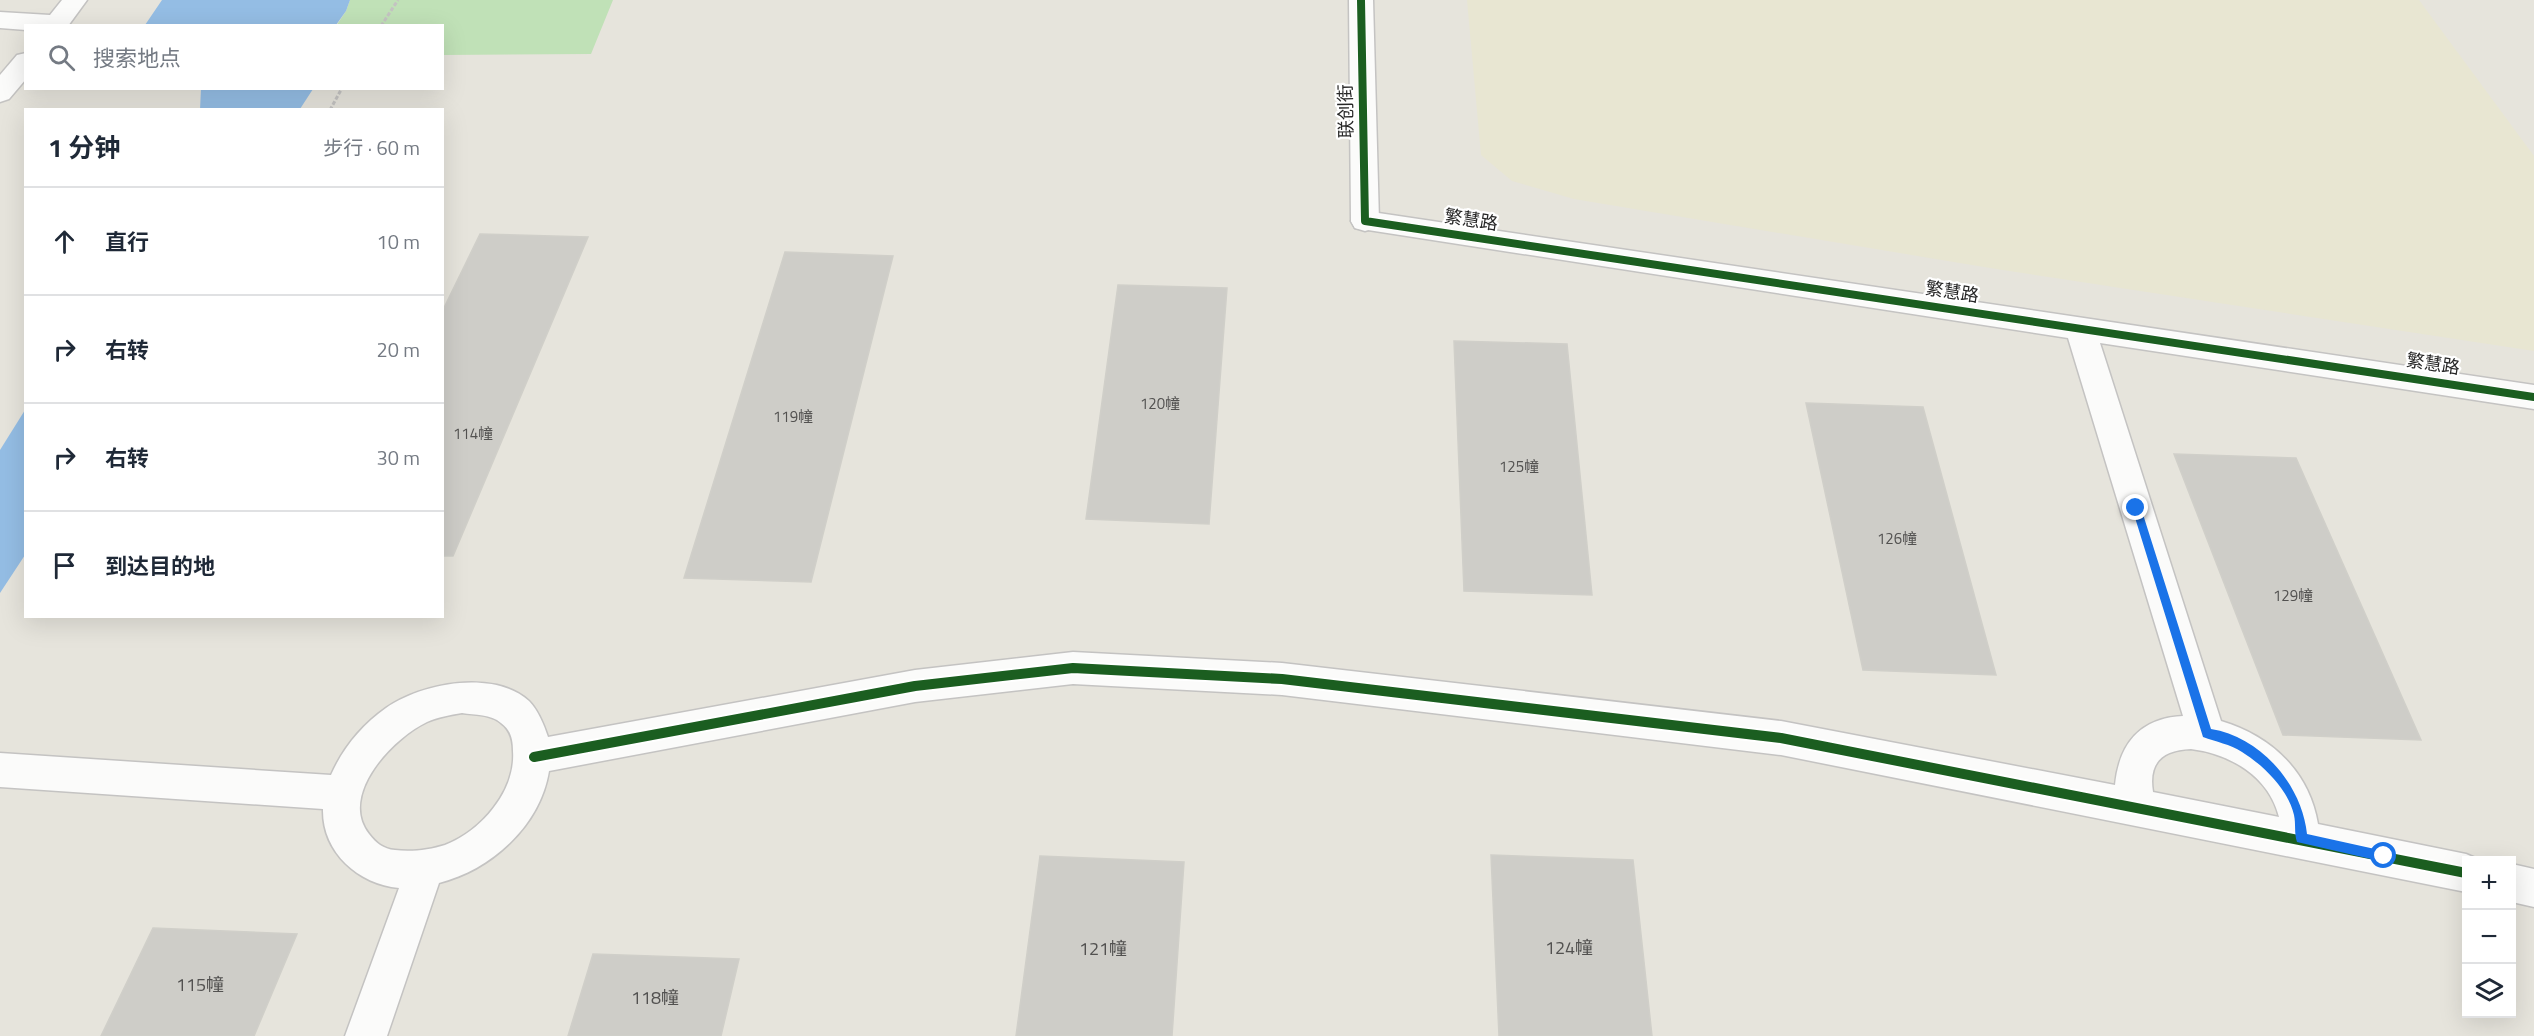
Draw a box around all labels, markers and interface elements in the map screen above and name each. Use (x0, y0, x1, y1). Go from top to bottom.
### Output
search box (24, 24, 444, 90)
icon: search (45, 41, 78, 74)
text: 搜索地点 (93, 41, 181, 75)
street label: 联创街 (1332, 84, 1359, 138)
text: 1 分钟 (48, 128, 120, 167)
text: 步行 · 60 m (323, 132, 420, 163)
street label: 繁慧路 (1442, 202, 1500, 237)
icon: ahead (48, 225, 81, 258)
text: 直行 (105, 225, 149, 259)
text: 10 m (376, 226, 420, 257)
street label: 繁慧路 (1923, 274, 1981, 309)
icon: right (48, 333, 81, 366)
text: 右转 (105, 333, 149, 367)
text: 20 m (376, 334, 420, 365)
street label: 繁慧路 (2404, 346, 2462, 381)
house number: 120幢 (1140, 392, 1180, 415)
house number: 119幢 (773, 405, 813, 428)
house number: 114幢 (453, 422, 493, 445)
icon: right (48, 441, 81, 474)
text: 右转 (105, 441, 149, 475)
text: 30 m (376, 442, 420, 473)
house number: 125幢 (1499, 455, 1539, 478)
route end (2122, 494, 2148, 520)
house number: 126幢 (1877, 527, 1917, 550)
icon: arrive (48, 549, 81, 582)
text: 到达目的地 (105, 549, 215, 583)
house number: 129幢 (2273, 584, 2313, 607)
route start (2370, 842, 2396, 868)
map controls (2462, 856, 2516, 1018)
button: + (2462, 856, 2516, 910)
button: − (2462, 910, 2516, 964)
house number: 124幢 (1545, 934, 1593, 961)
house number: 121幢 (1079, 935, 1127, 962)
button: layers (2462, 964, 2516, 1018)
house number: 115幢 (176, 971, 224, 998)
house number: 118幢 (631, 984, 679, 1011)

